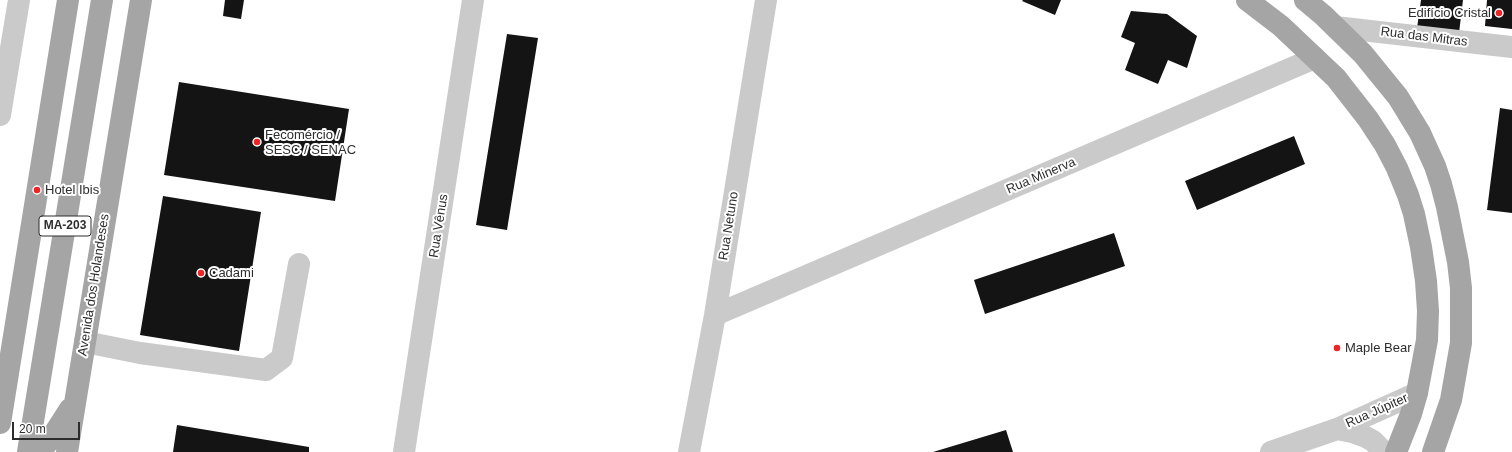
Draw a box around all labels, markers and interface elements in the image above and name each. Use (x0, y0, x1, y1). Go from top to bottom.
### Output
place label: Edifício Cristal (1408, 5, 1491, 21)
marker: Edifício Cristal (1494, 8, 1504, 18)
street label: Rua das Mitras (1380, 24, 1468, 50)
place label: Fecomércio / SESC / SENAC (265, 127, 356, 158)
marker: Fecomércio / SESC / SENAC (252, 137, 262, 147)
street label: Rua Minerva (1004, 154, 1078, 198)
place label: Hotel Ibis (45, 182, 99, 198)
marker: Hotel Ibis (32, 185, 42, 195)
street label: Rua Netuno (716, 191, 742, 261)
street label: Rua Vênus (426, 193, 452, 259)
street label: Avenida dos Holandeses (75, 213, 113, 357)
road number: MA-203 (39, 216, 91, 236)
place label: Cadami (209, 265, 254, 281)
marker: Cadami (196, 268, 206, 278)
place label: Maple Bear (1345, 340, 1411, 356)
marker: Maple Bear (1332, 343, 1342, 353)
street label: Rua Júpiter (1343, 390, 1411, 432)
scale bar (14, 414, 82, 440)
text: 20 m (19, 422, 46, 436)

